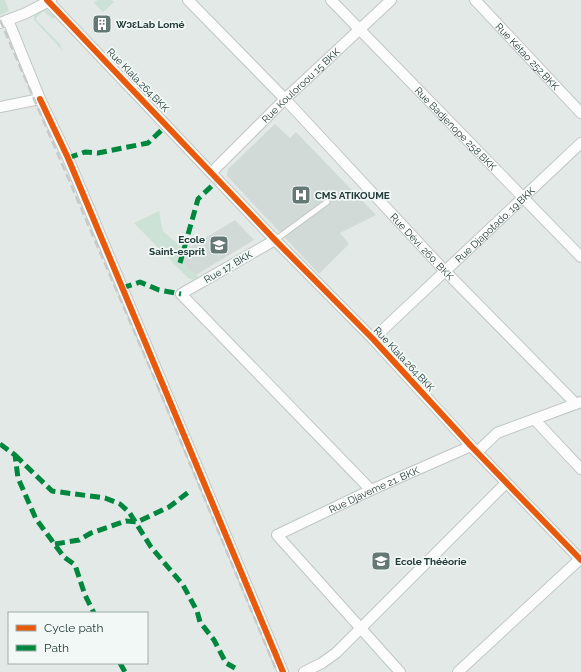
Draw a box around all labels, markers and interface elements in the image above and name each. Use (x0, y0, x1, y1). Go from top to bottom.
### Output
building icon: WɔɛLab Lomé (91, 13, 113, 35)
place label: WɔɛLab Lomé (116, 19, 185, 30)
street label: Rue Kétao 252.BKK (494, 21, 562, 92)
street label: Rue Kouloroou 15 BKK (259, 45, 342, 125)
street label: Rue Klala,264.BKK (105, 46, 172, 114)
street label: Rue Badjenope 258.BKK (413, 84, 499, 173)
hospital icon: CMS ATIKOUME (290, 184, 312, 206)
street label: Rue Djapotado. 19.BKK (453, 184, 537, 264)
place label: CMS ATIKOUME (315, 190, 390, 201)
street label: Rue Dévi. 260. BKK (388, 211, 456, 282)
place label: Ecole Saint-esprit (149, 234, 205, 257)
school or university icon: Ecole Saint-esprit (208, 234, 230, 256)
street label: Rue 17. BKK (202, 249, 254, 285)
street label: Rue Klala.264.BKK (371, 325, 437, 394)
street label: Rue Djaveme 21. BKK (327, 464, 421, 515)
school or university icon: Ecole Thééorie (370, 550, 392, 572)
place label: Ecole Thééorie (395, 556, 467, 567)
legend (8, 612, 148, 664)
text: Cycle path (44, 621, 103, 635)
text: Path (44, 641, 69, 655)

